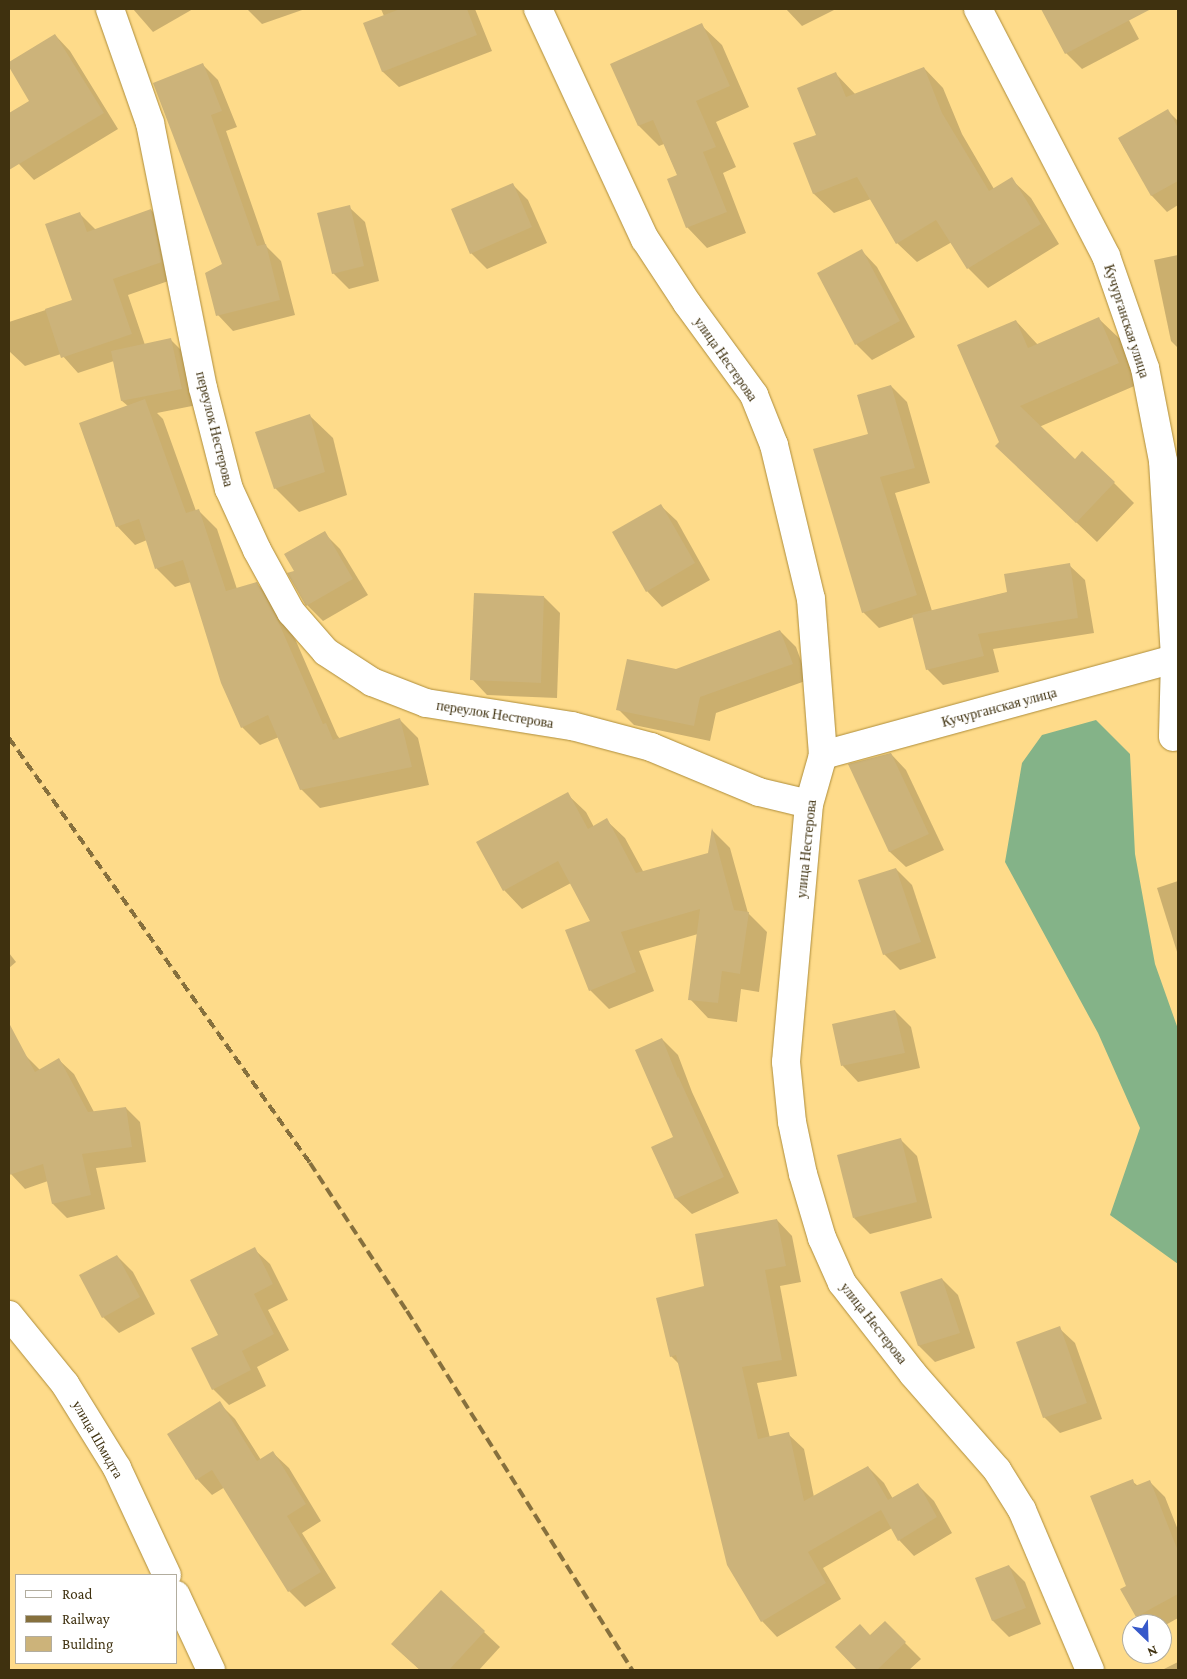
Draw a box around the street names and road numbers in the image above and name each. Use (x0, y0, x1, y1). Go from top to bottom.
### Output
street label: Кучурганская улица (1101, 262, 1153, 380)
street label: улица Нестерова (691, 314, 761, 404)
street label: переулок Нестерова (193, 370, 237, 488)
street label: Кучурганская улица (940, 684, 1058, 730)
street label: переулок Нестерова (435, 696, 555, 732)
street label: улица Нестерова (792, 799, 820, 899)
street label: улица Нестерова (837, 1279, 911, 1367)
street label: улица Шмидта (69, 1397, 127, 1481)

